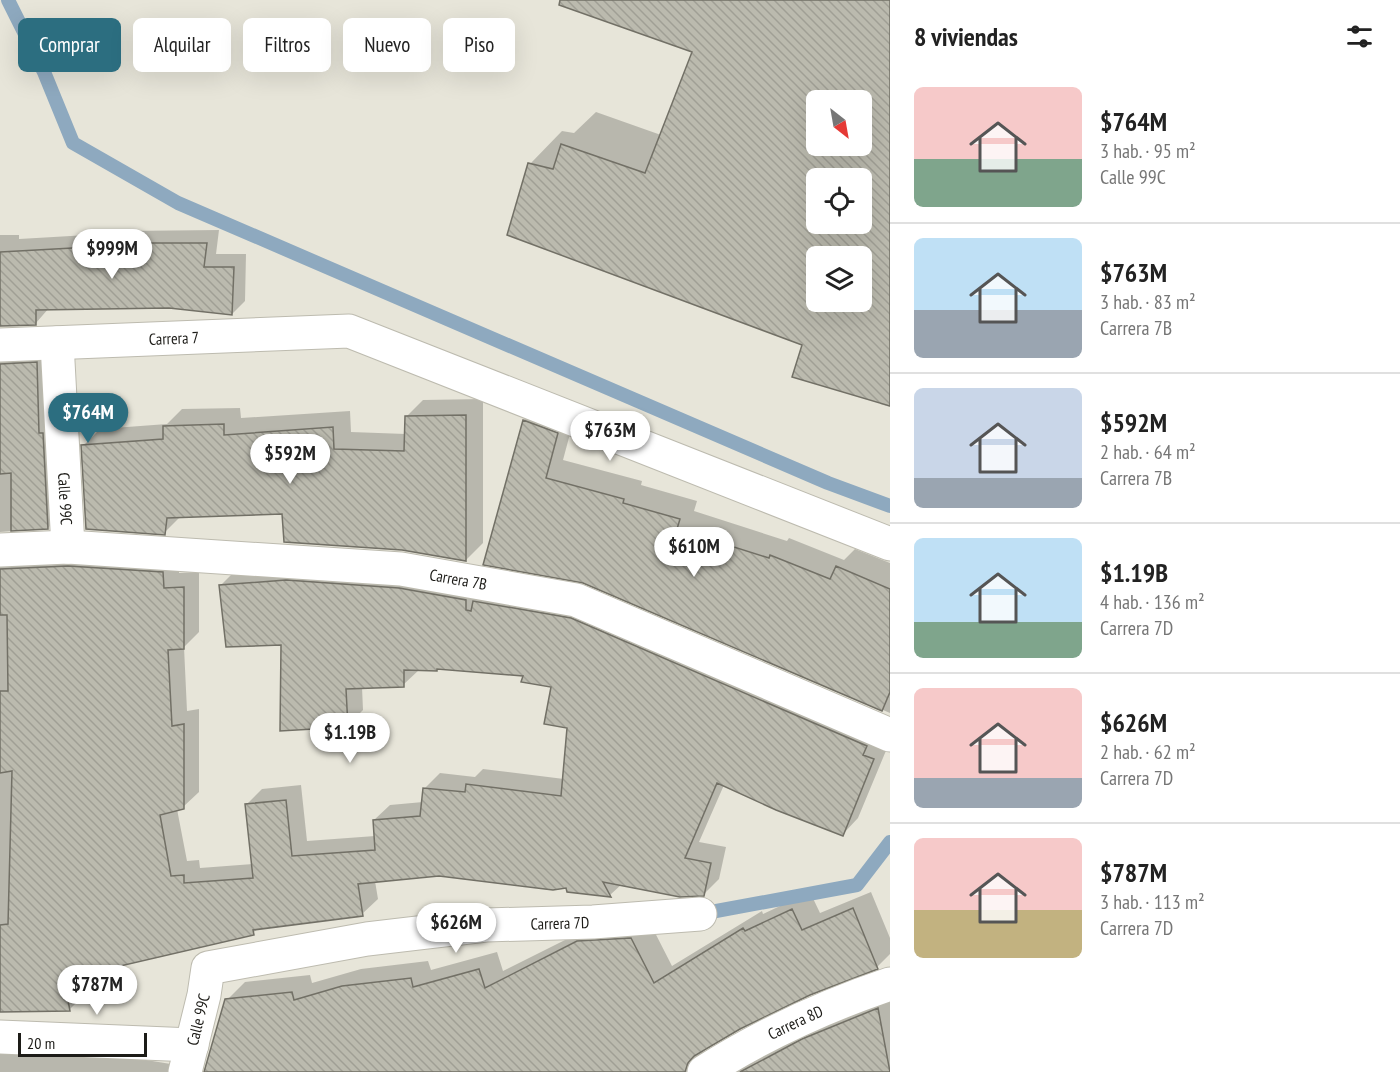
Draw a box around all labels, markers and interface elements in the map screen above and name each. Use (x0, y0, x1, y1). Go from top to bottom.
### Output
chip: Comprar (18, 18, 121, 72)
chip: Alquilar (133, 18, 231, 72)
chip: Filtros (243, 18, 331, 72)
chip: Nuevo (343, 18, 431, 72)
chip: Piso (443, 18, 515, 72)
text: 8 viviendas (914, 20, 1018, 53)
icon: filters (1343, 20, 1376, 53)
north arrow (806, 90, 872, 156)
map controls (806, 90, 872, 312)
text: $764M (1100, 105, 1167, 138)
icon: home (962, 111, 1034, 183)
text: 3 hab. · 95 m² (1100, 138, 1196, 164)
text: Calle 99C (1100, 164, 1166, 190)
button: locate (806, 168, 872, 234)
pin: $999M (70, 229, 154, 280)
text: $999M (86, 235, 138, 261)
button: layers (806, 246, 872, 312)
text: $763M (1100, 256, 1167, 289)
icon: home (962, 262, 1034, 334)
text: 3 hab. · 83 m² (1100, 289, 1196, 315)
text: Carrera 7B (1100, 315, 1172, 341)
street label: Carrera 7 (148, 327, 199, 349)
pin: $764M (46, 393, 130, 444)
text: $764M (62, 399, 114, 425)
text: $592M (1100, 406, 1167, 439)
pin: $763M (568, 411, 652, 462)
icon: home (962, 412, 1034, 484)
text: $763M (584, 417, 636, 443)
pin: $592M (248, 434, 332, 485)
text: 2 hab. · 64 m² (1100, 439, 1196, 465)
text: $592M (264, 440, 316, 466)
text: Carrera 7B (1100, 465, 1172, 491)
street label: Calle 99C (54, 472, 77, 526)
pin: $610M (652, 527, 736, 578)
text: $610M (668, 533, 720, 559)
text: $1.19B (1100, 556, 1168, 589)
icon: home (962, 562, 1034, 634)
street label: Carrera 7B (428, 564, 489, 594)
text: 4 hab. · 136 m² (1100, 589, 1205, 615)
text: Carrera 7D (1100, 615, 1173, 641)
text: $626M (1100, 706, 1167, 739)
icon: home (962, 712, 1034, 784)
pin: $1.19B (301, 713, 399, 764)
text: $1.19B (324, 719, 376, 745)
text: 2 hab. · 62 m² (1100, 739, 1196, 765)
text: Carrera 7D (1100, 765, 1173, 791)
text: $787M (1100, 856, 1167, 889)
icon: home (962, 862, 1034, 934)
text: 3 hab. · 113 m² (1100, 889, 1205, 915)
pin: $626M (414, 903, 498, 954)
text: $626M (430, 909, 482, 935)
street label: Carrera 7D (530, 912, 590, 934)
text: Carrera 7D (1100, 915, 1173, 941)
pin: $787M (55, 965, 139, 1016)
text: $787M (71, 971, 123, 997)
street label: Calle 99C (182, 992, 214, 1048)
street label: Carrera 8D (764, 1001, 826, 1044)
scale bar (18, 1030, 147, 1058)
text: 20 m (27, 1033, 55, 1053)

